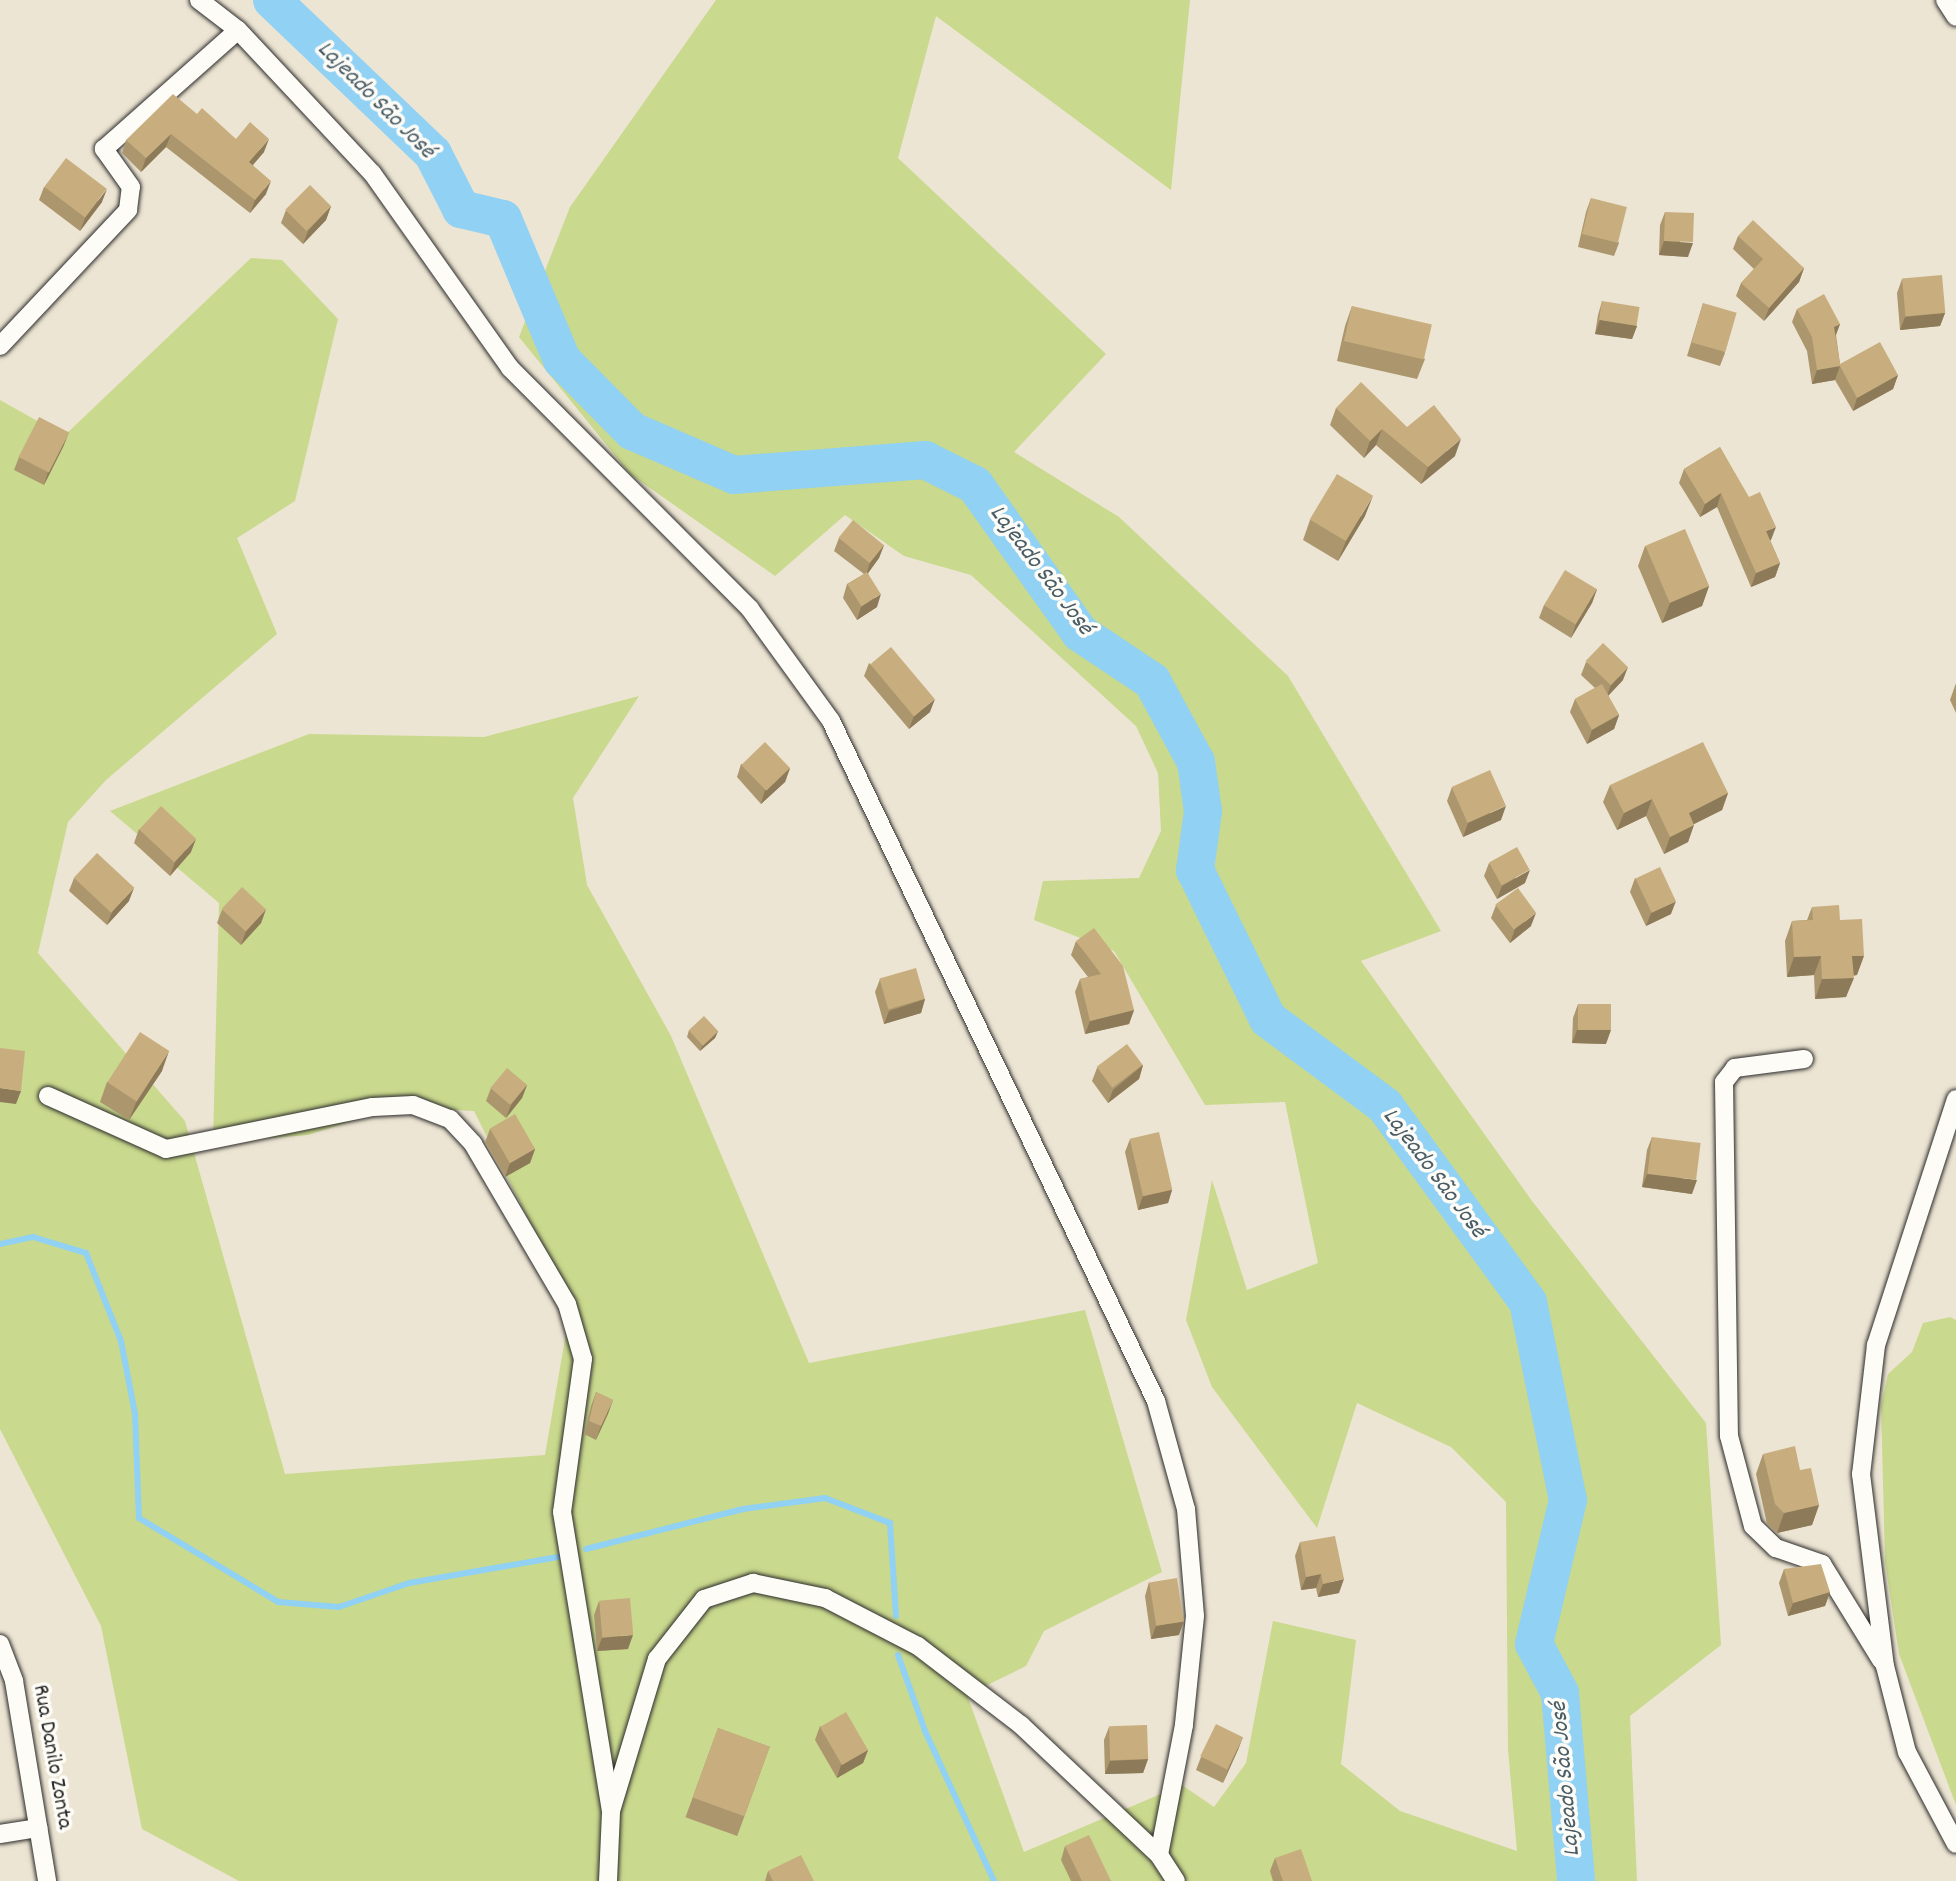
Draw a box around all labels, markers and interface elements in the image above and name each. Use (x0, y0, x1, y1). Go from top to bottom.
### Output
water label: Lajeado São José (310, 36, 440, 166)
water label: Lajeado São José (982, 500, 1098, 642)
water label: Lajeado São José (1375, 1103, 1491, 1245)
street label: Rua Danilo Zonta (25, 1683, 77, 1831)
water label: Lajeado São José (1546, 1700, 1588, 1858)

